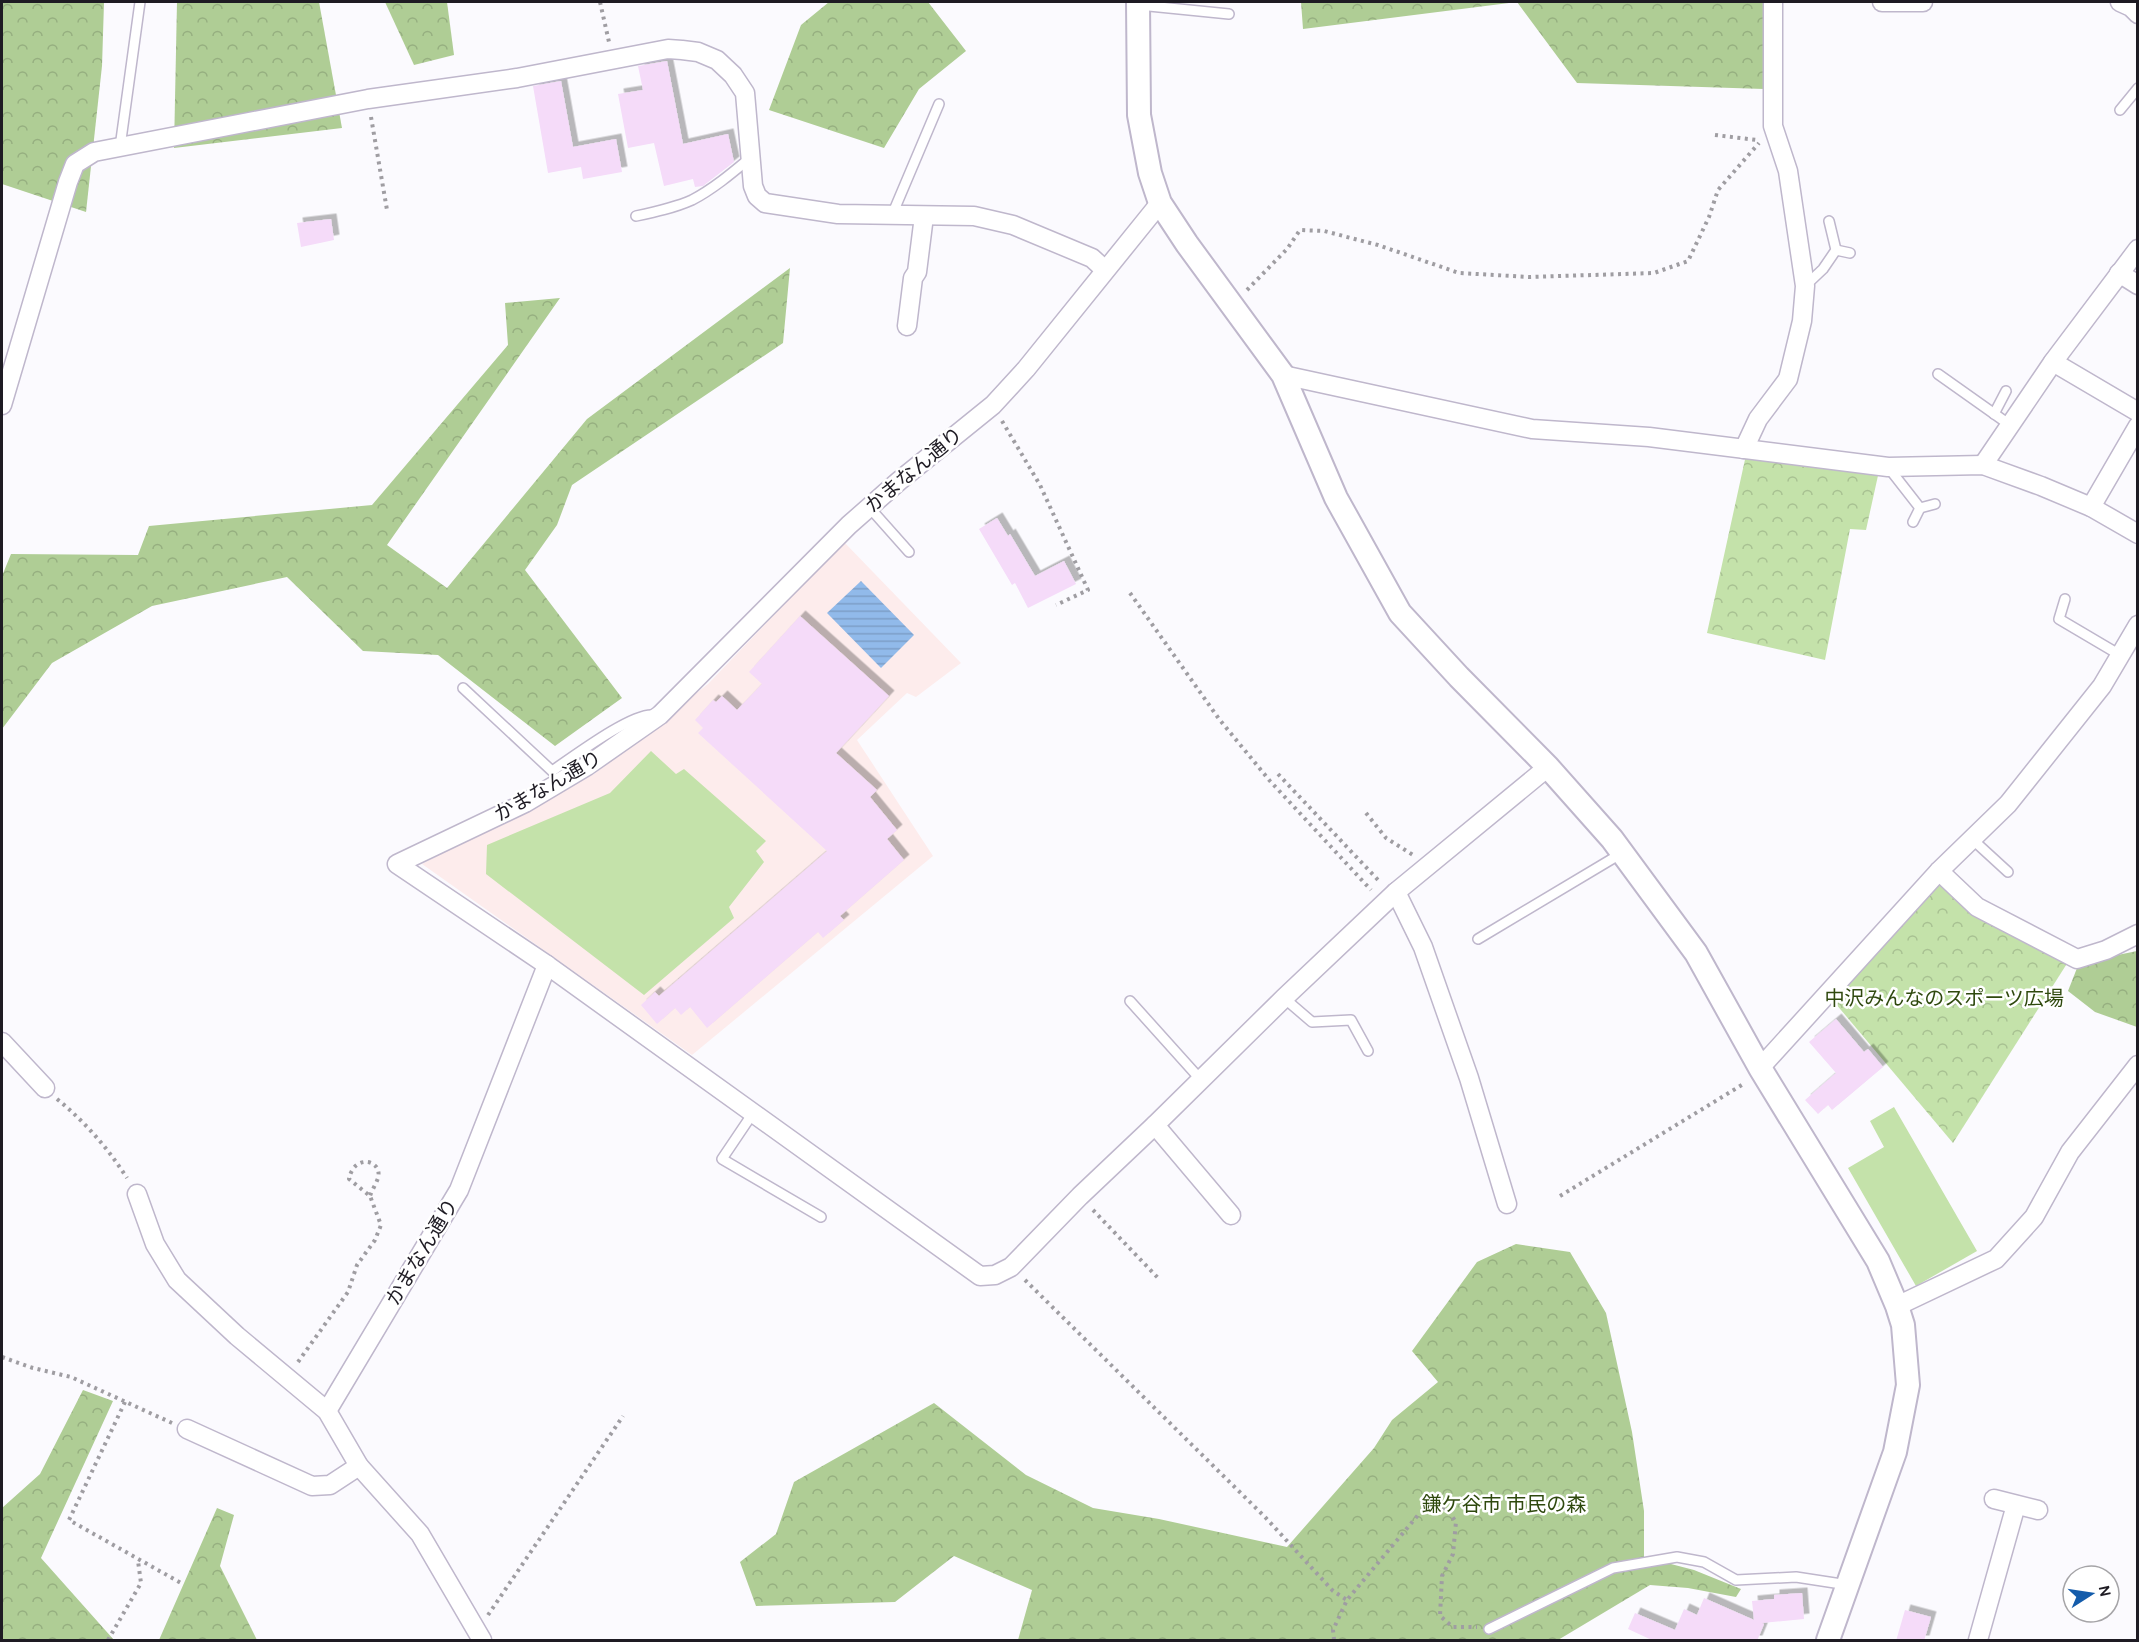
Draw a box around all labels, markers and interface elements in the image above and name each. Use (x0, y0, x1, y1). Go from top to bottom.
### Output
street label: かまなん通り (861, 423, 967, 517)
street label: かまなん通り (490, 746, 606, 826)
park label: 中沢みんなのスポーツ広場 (1824, 987, 2064, 1010)
street label: かまなん通り (381, 1195, 463, 1309)
park label: 鎌ケ谷市 市民の森 (1422, 1493, 1586, 1516)
north arrow (2061, 1564, 2121, 1624)
text: N (2095, 1583, 2116, 1599)

